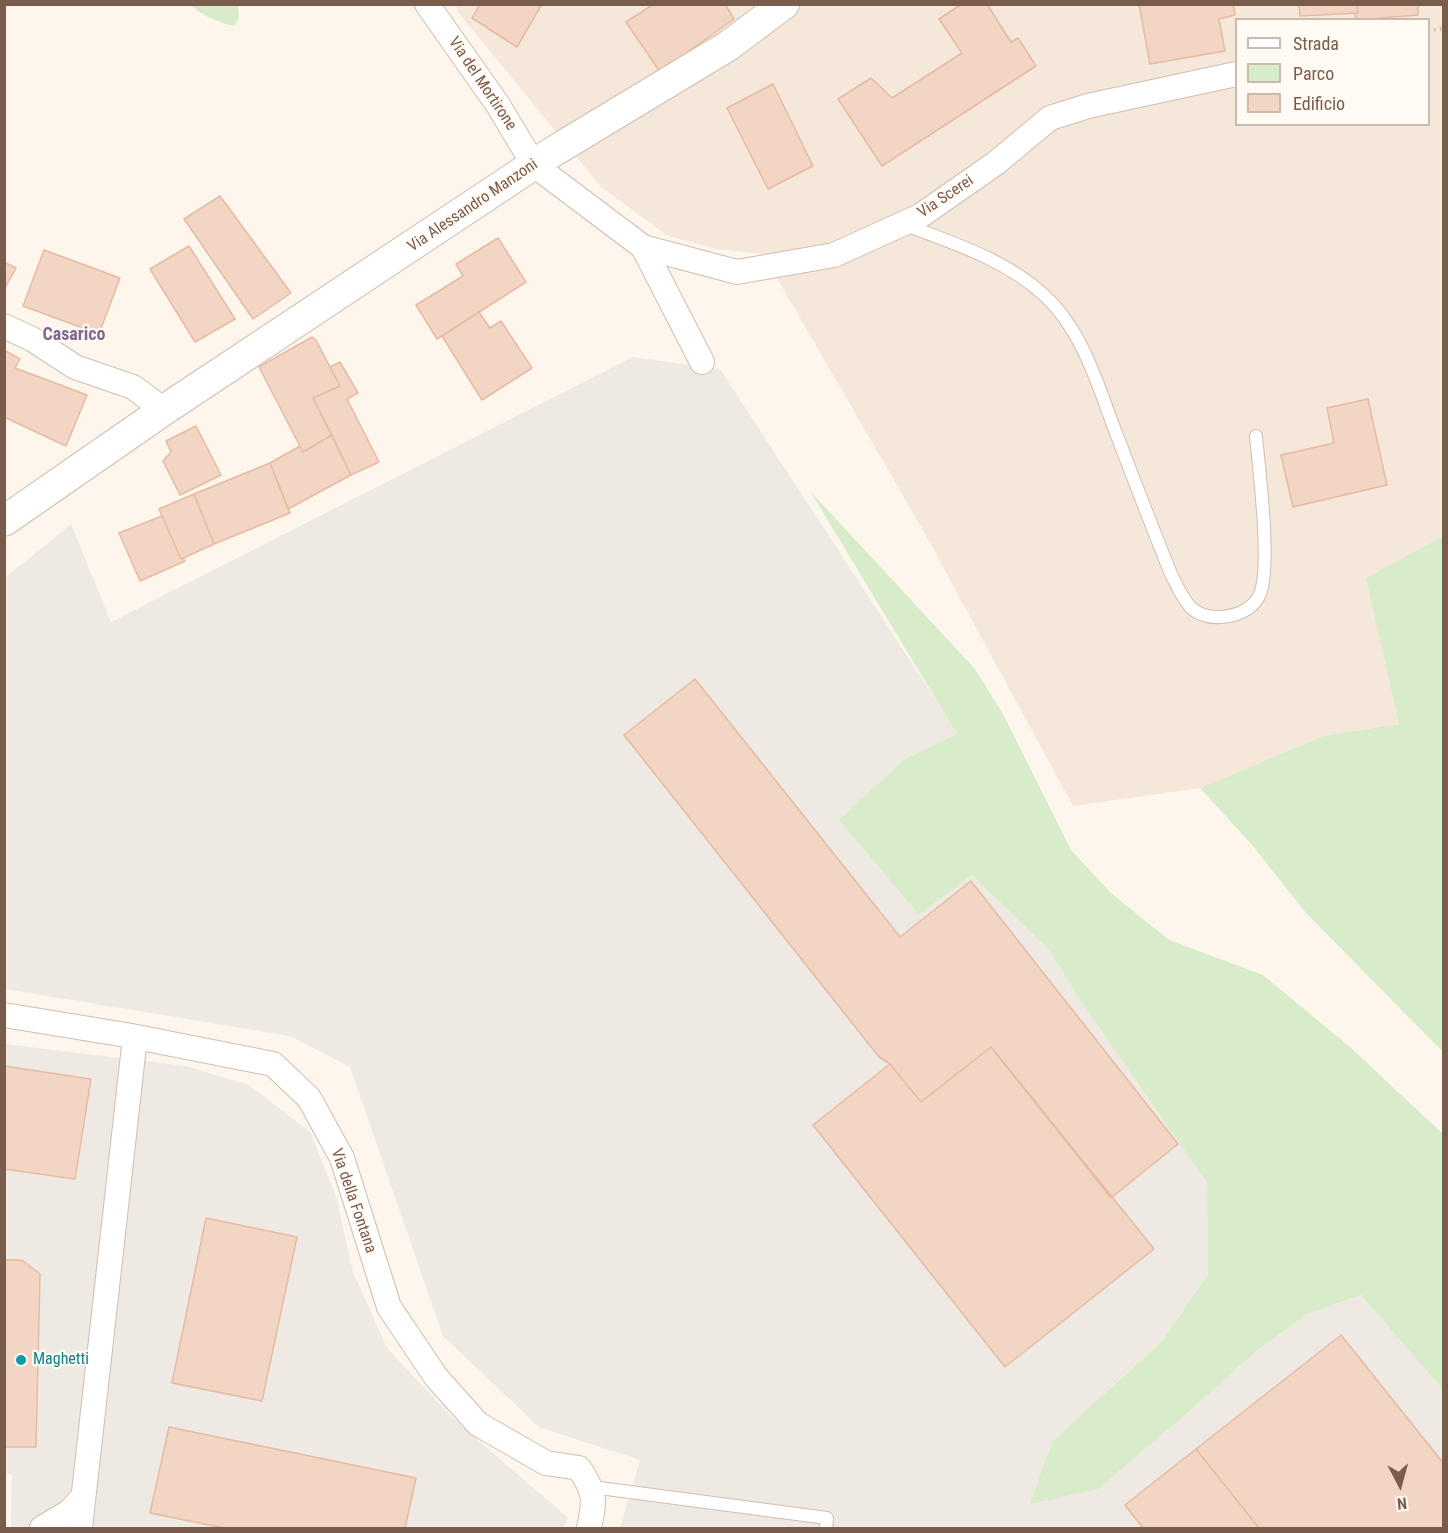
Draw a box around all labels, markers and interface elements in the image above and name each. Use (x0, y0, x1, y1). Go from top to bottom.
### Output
legend (1235, 18, 1430, 126)
text: Strada (1293, 33, 1339, 54)
street label: Via del Mortirone (444, 34, 520, 134)
text: Parco (1293, 63, 1334, 84)
text: Edificio (1293, 93, 1345, 114)
street label: Via Alessandro Manzoni (404, 155, 542, 257)
street label: Via Scerei (914, 171, 978, 223)
district label: Casarico (42, 324, 106, 346)
street label: Via della Fontana (326, 1146, 380, 1256)
place label: Maghetti (33, 1350, 89, 1370)
marker: Maghetti (14, 1353, 28, 1367)
north arrow (1370, 1455, 1430, 1515)
text: N (1396, 1493, 1408, 1513)

